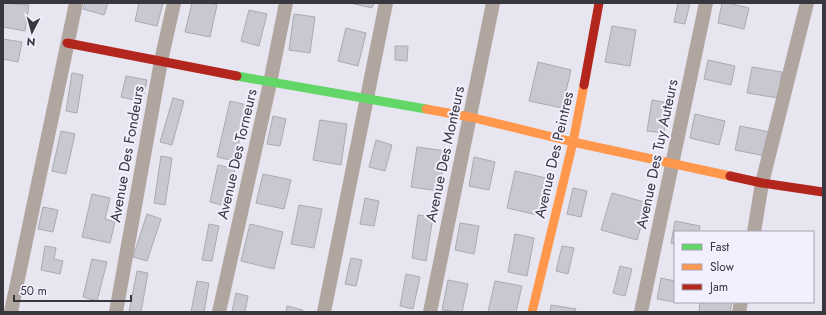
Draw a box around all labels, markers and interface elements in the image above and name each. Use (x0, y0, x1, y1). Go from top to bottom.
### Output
north arrow (12, 12, 52, 52)
text: N (26, 34, 36, 50)
street label: Avenue Des Tuy Auteurs (630, 77, 684, 231)
street label: Avenue Des Fondeurs (104, 84, 150, 224)
street label: Avenue Des Monteurs (420, 84, 470, 224)
street label: Avenue Des Torneurs (211, 87, 263, 221)
street label: Avenue Des Peintres (529, 90, 579, 220)
legend (674, 231, 814, 303)
text: Fast (710, 238, 729, 256)
text: Slow (710, 258, 735, 276)
scale bar (14, 277, 131, 303)
text: Jam (708, 278, 728, 296)
text: 50 m (20, 282, 47, 300)

